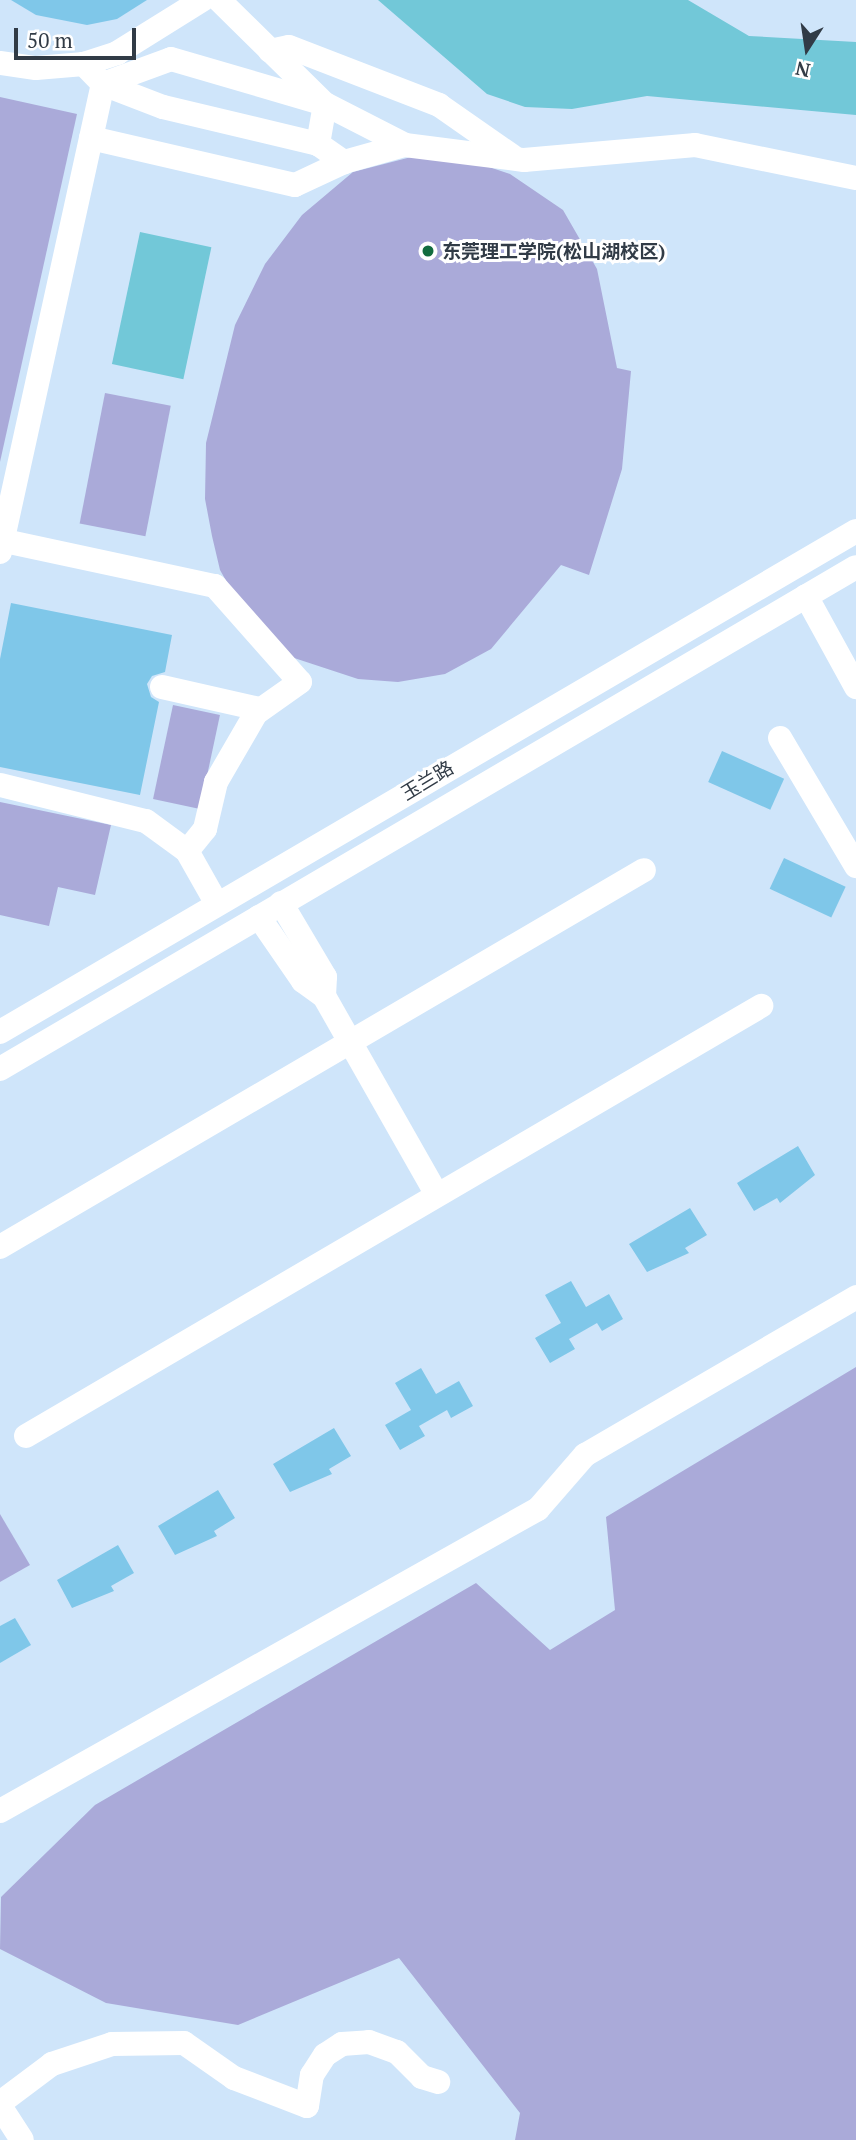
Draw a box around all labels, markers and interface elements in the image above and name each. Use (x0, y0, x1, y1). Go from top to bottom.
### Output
scale bar (18, 14, 140, 58)
north arrow (772, 14, 842, 84)
text: 50 m (27, 26, 73, 54)
text: N (793, 56, 812, 84)
place label: 东莞理工学院(松山湖校区) (442, 240, 665, 262)
marker: 东莞理工学院(松山湖校区) (420, 243, 436, 259)
street label: 玉兰路 (397, 756, 457, 804)

